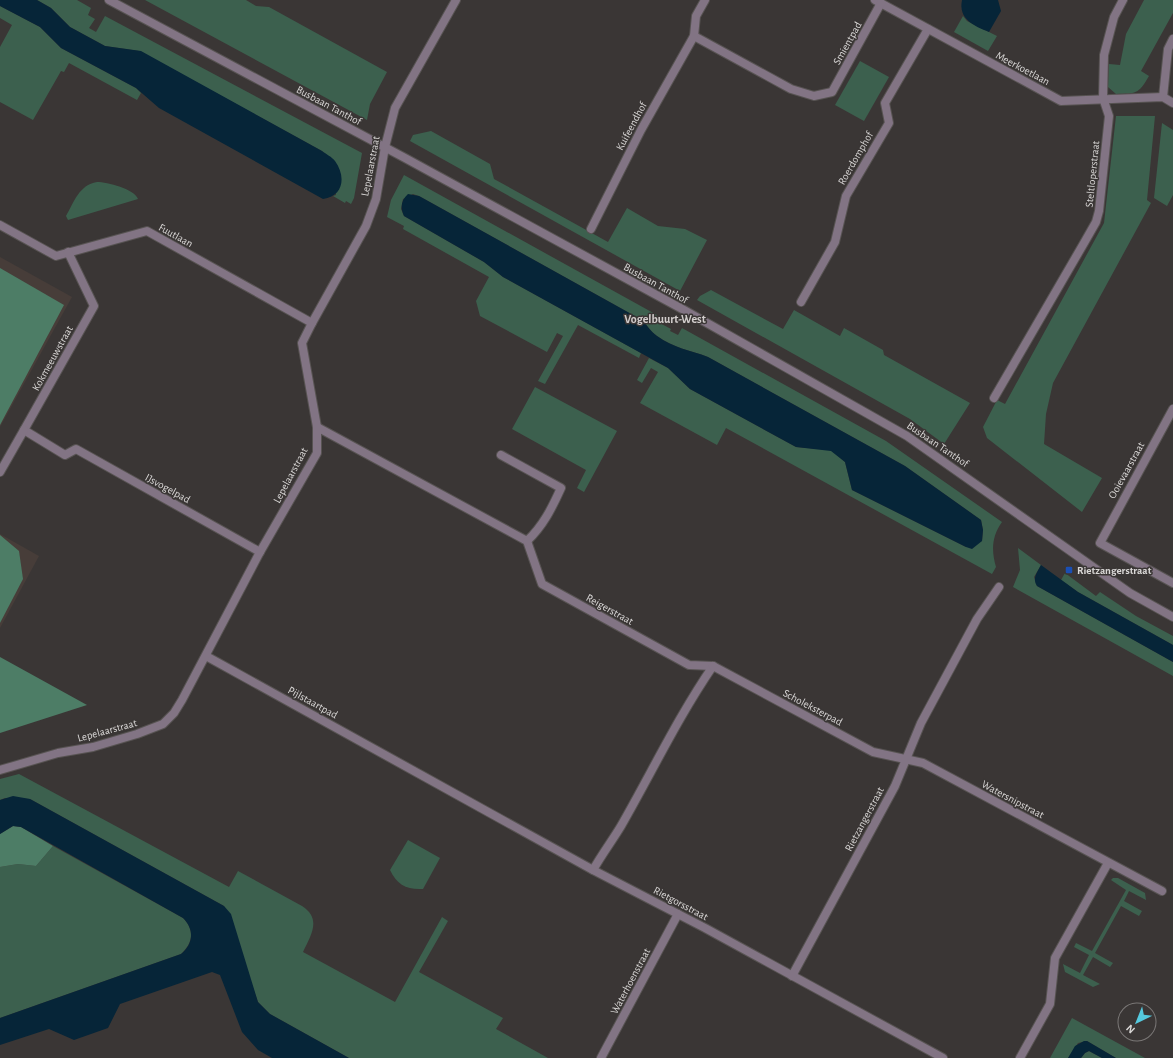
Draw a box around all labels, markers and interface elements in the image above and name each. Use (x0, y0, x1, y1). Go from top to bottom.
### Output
street label: Smientpad (831, 20, 864, 67)
street label: Meerkoetlaan (994, 50, 1052, 87)
street label: Busbaan Tanthof (294, 84, 364, 127)
street label: Kuifeendhof (614, 100, 649, 152)
street label: Roerdomphof (836, 129, 875, 187)
street label: Lepelaarstraat (359, 135, 382, 197)
street label: Steltloperstraat (1084, 140, 1102, 208)
street label: Fuutlaan (157, 222, 195, 249)
street label: Busbaan Tanthof (622, 261, 690, 306)
district label: Vogelbuurt-West (624, 313, 706, 325)
street label: Kokmeeuwstraat (30, 323, 75, 393)
street label: Busbaan Tanthof (905, 420, 971, 469)
street label: Ooievaarstraat (1106, 440, 1147, 500)
street label: Lepelaarstraat (271, 445, 310, 505)
street label: IJsvogelpad (143, 472, 192, 505)
marker: Rietzangerstraat (1064, 565, 1074, 575)
place label: Rietzangerstraat (1077, 565, 1152, 576)
street label: Reigerstraat (584, 592, 636, 627)
street label: Pijlstaartpad (286, 684, 340, 721)
street label: Scholeksterpad (781, 687, 845, 728)
street label: Lepelaarstraat (76, 717, 139, 744)
street label: Watersnipstraat (980, 778, 1046, 821)
street label: Rietzangerstraat (843, 785, 886, 853)
street label: Rietgorsstraat (652, 884, 710, 923)
street label: Waterhoenstraat (608, 946, 653, 1016)
north arrow (1117, 1002, 1157, 1042)
text: N (1124, 1022, 1137, 1036)

